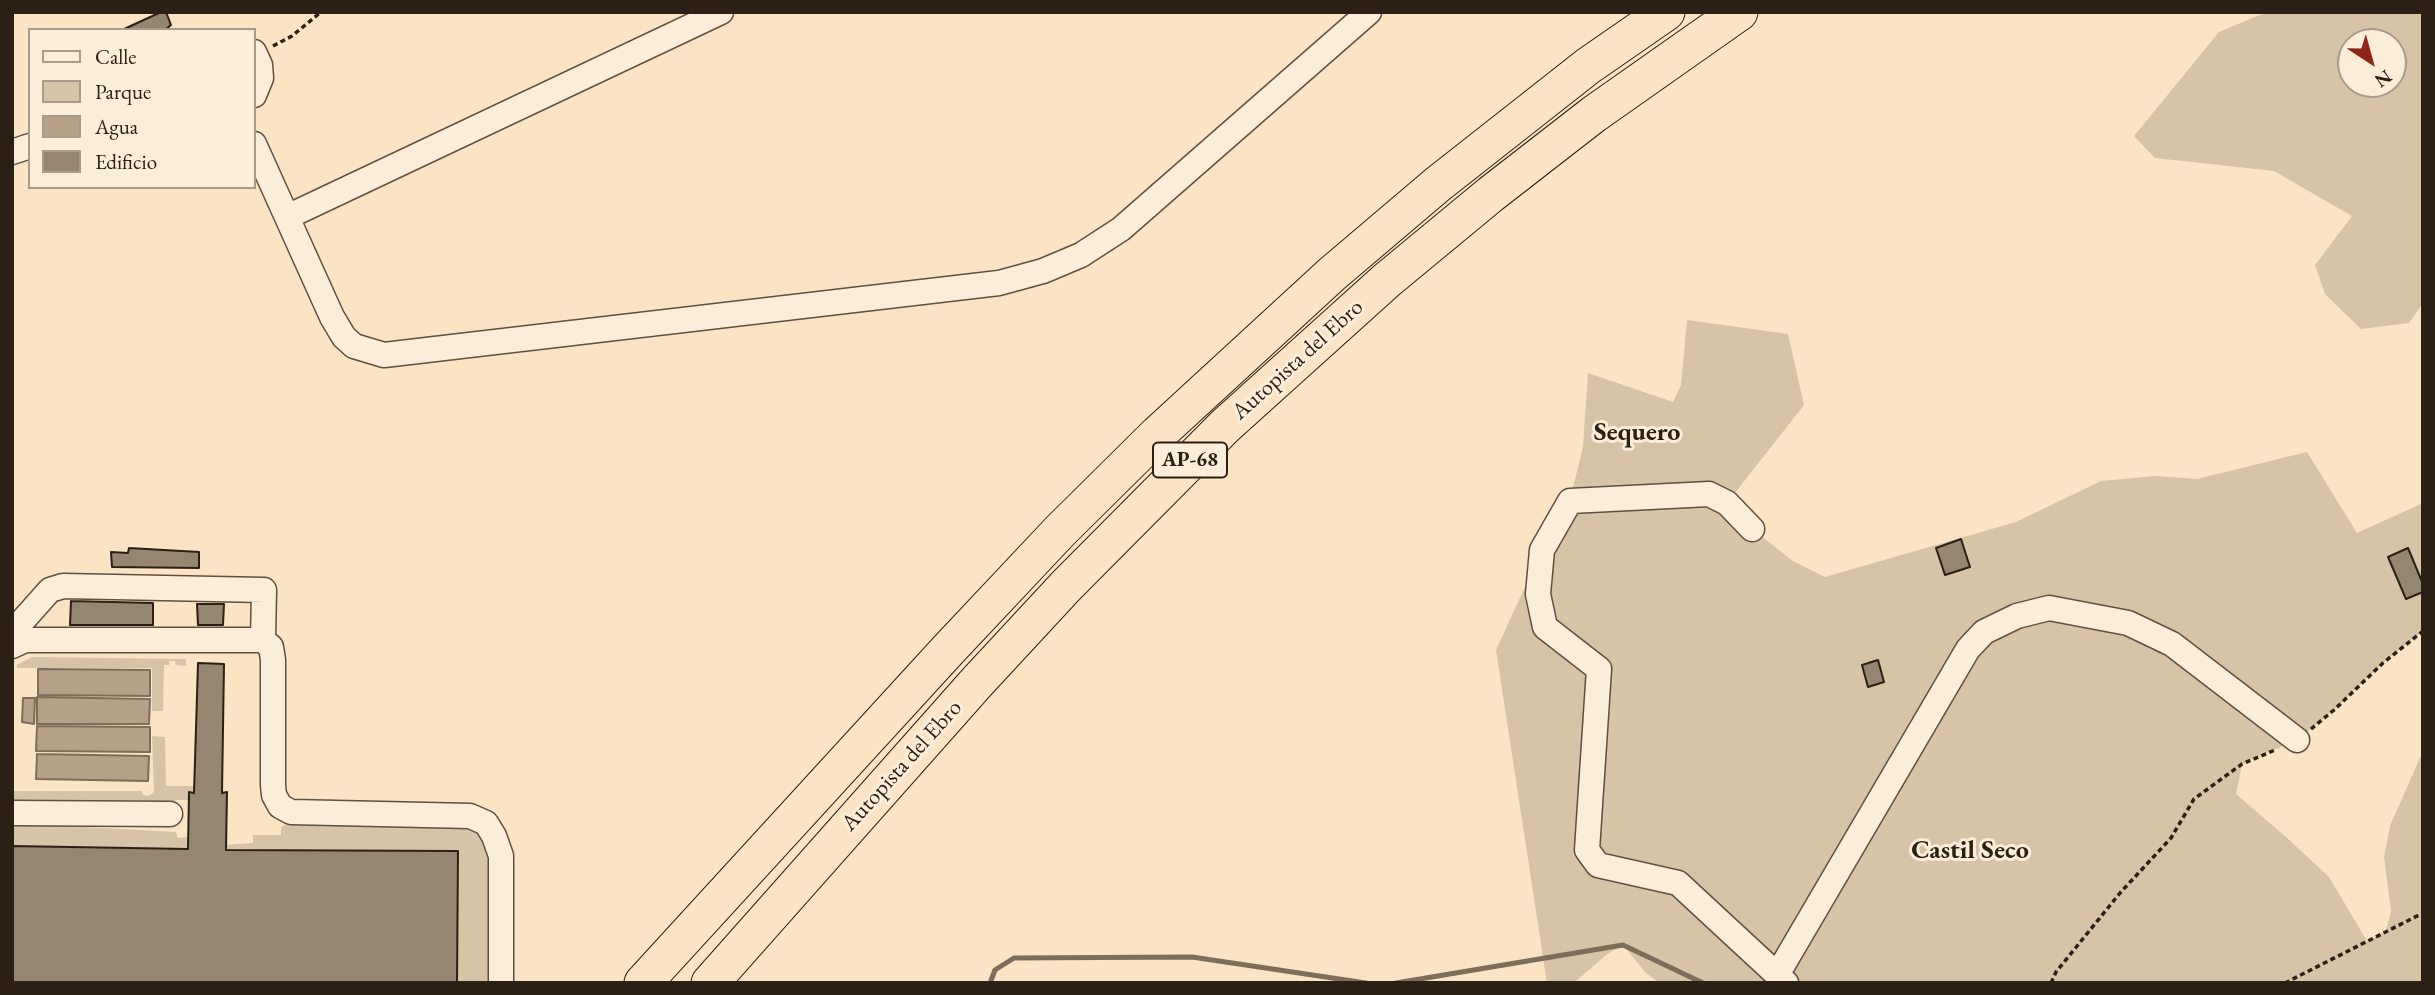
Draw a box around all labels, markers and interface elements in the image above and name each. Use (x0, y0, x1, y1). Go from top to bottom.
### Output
legend (28, 28, 256, 189)
north arrow (2337, 28, 2407, 98)
text: Calle (95, 43, 137, 70)
text: N (2370, 64, 2397, 93)
text: Parque (95, 78, 151, 105)
text: Agua (95, 113, 138, 140)
text: Edificio (95, 148, 157, 175)
street label: Autopista del Ebro (1227, 294, 1369, 426)
district label: Sequero (1594, 417, 1680, 449)
road number: AP-68 (1153, 442, 1227, 477)
street label: Autopista del Ebro (836, 695, 968, 837)
district label: Castil Seco (1911, 835, 2029, 867)

